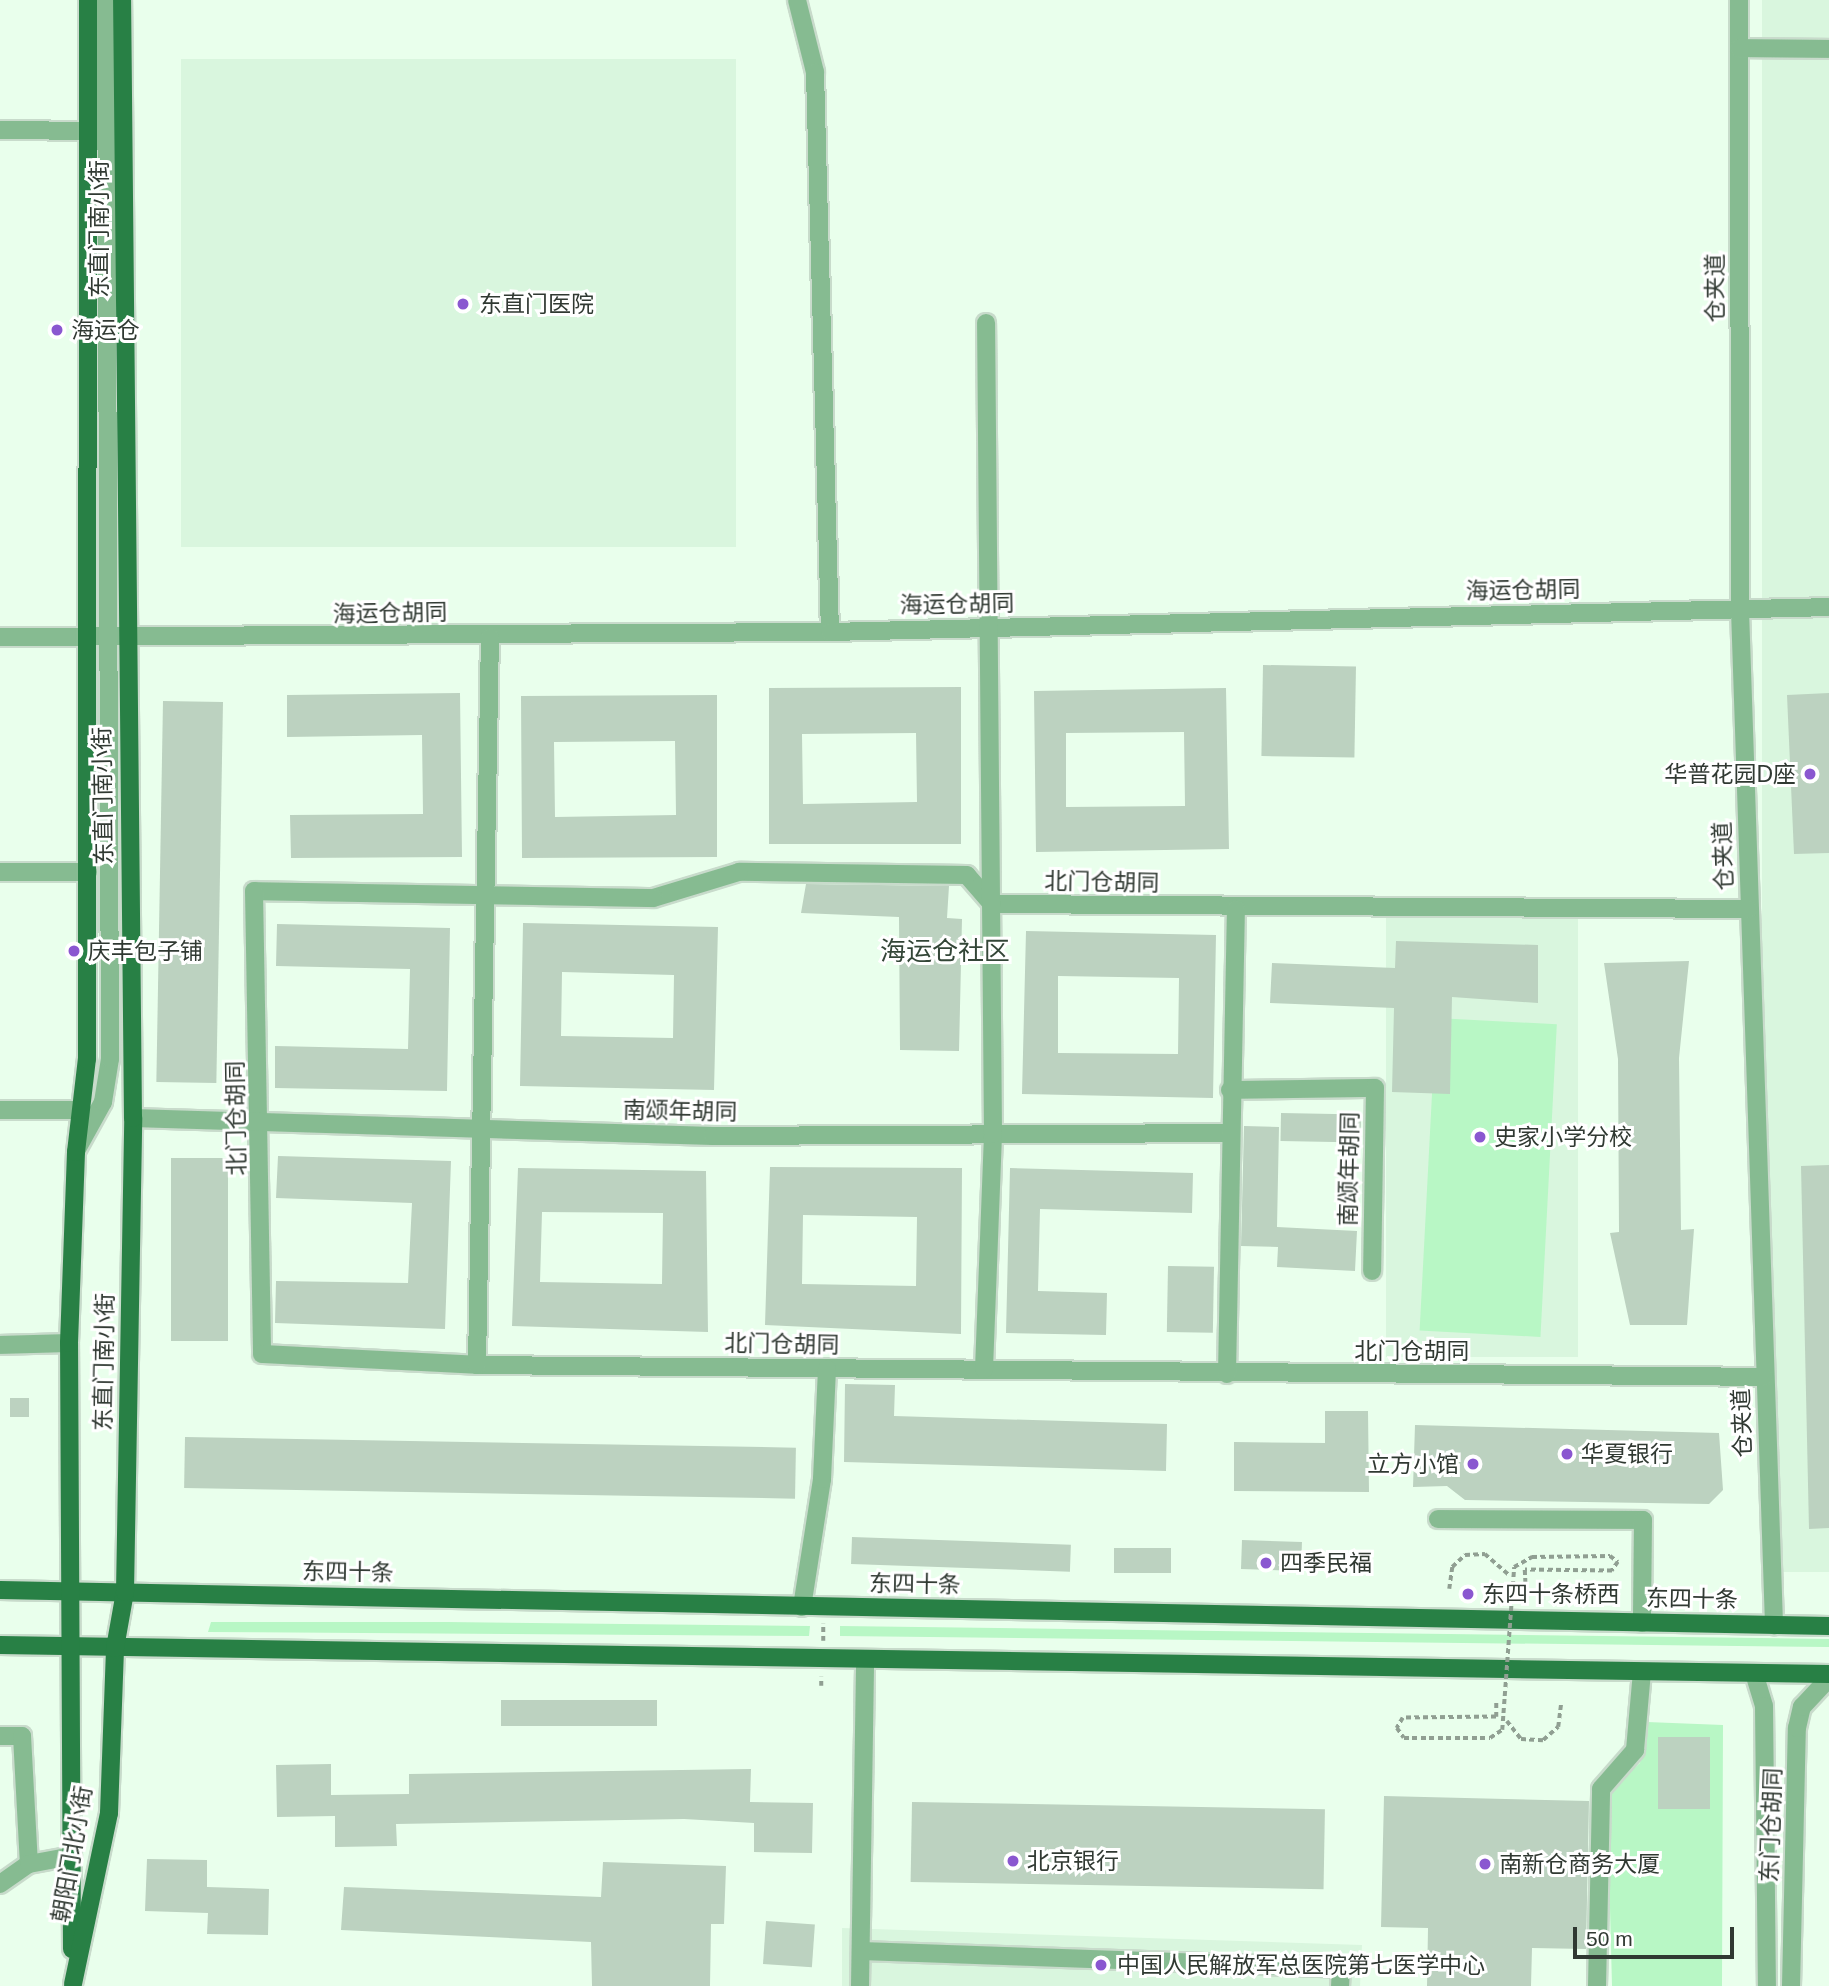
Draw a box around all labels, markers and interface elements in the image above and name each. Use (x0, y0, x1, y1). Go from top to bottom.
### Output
street label: 东直门南小街 (85, 160, 113, 298)
street label: 仓夹道 (1701, 254, 1729, 322)
place label: 东直门医院 (479, 290, 594, 318)
marker: 东直门医院 (453, 294, 473, 314)
place label: 海运仓 (71, 316, 140, 344)
marker: 海运仓 (49, 322, 65, 338)
street label: 海运仓胡同 (1465, 575, 1581, 605)
street label: 海运仓胡同 (899, 589, 1015, 619)
street label: 海运仓胡同 (332, 598, 448, 628)
street label: 东直门南小街 (88, 727, 118, 865)
place label: 华普花园D座 (1664, 760, 1796, 788)
marker: 华普花园D座 (1802, 766, 1818, 782)
street label: 仓夹道 (1708, 821, 1738, 891)
street label: 北门仓胡同 (1044, 867, 1160, 897)
district label: 海运仓社区 (880, 936, 1010, 968)
place label: 庆丰包子铺 (88, 937, 203, 965)
marker: 庆丰包子铺 (66, 943, 82, 959)
street label: 北门仓胡同 (221, 1060, 251, 1176)
street label: 南颂年胡同 (622, 1096, 738, 1126)
street label: 南颂年胡同 (1334, 1111, 1364, 1227)
place label: 史家小学分校 (1494, 1123, 1632, 1151)
marker: 史家小学分校 (1472, 1129, 1488, 1145)
street label: 东直门南小街 (89, 1293, 119, 1431)
street label: 北门仓胡同 (724, 1329, 840, 1359)
street label: 北门仓胡同 (1355, 1337, 1469, 1365)
street label: 仓夹道 (1727, 1388, 1757, 1458)
place label: 华夏银行 (1581, 1440, 1673, 1468)
marker: 华夏银行 (1559, 1446, 1575, 1462)
place label: 立方小馆 (1367, 1450, 1459, 1478)
marker: 立方小馆 (1465, 1456, 1481, 1472)
place label: 四季民福 (1280, 1549, 1372, 1577)
marker: 四季民福 (1258, 1555, 1274, 1571)
street label: 东四十条 (302, 1557, 394, 1587)
street label: 东四十条 (869, 1569, 961, 1599)
place label: 东四十条桥西 (1482, 1580, 1620, 1608)
street label: 东四十条 (1646, 1584, 1738, 1614)
marker: 东四十条桥西 (1460, 1586, 1476, 1602)
street label: 东门仓胡同 (1755, 1767, 1787, 1883)
street label: 朝阳门北小街 (46, 1784, 98, 1924)
place label: 北京银行 (1027, 1847, 1119, 1875)
place label: 南新仓商务大厦 (1499, 1850, 1660, 1878)
marker: 北京银行 (1005, 1853, 1021, 1869)
marker: 南新仓商务大厦 (1477, 1856, 1493, 1872)
scale bar (1577, 1912, 1738, 1956)
text: 50 m (1586, 1927, 1633, 1950)
place label: 中国人民解放军总医院第七医学中心 (1117, 1951, 1485, 1979)
marker: 中国人民解放军总医院第七医学中心 (1091, 1955, 1111, 1975)

